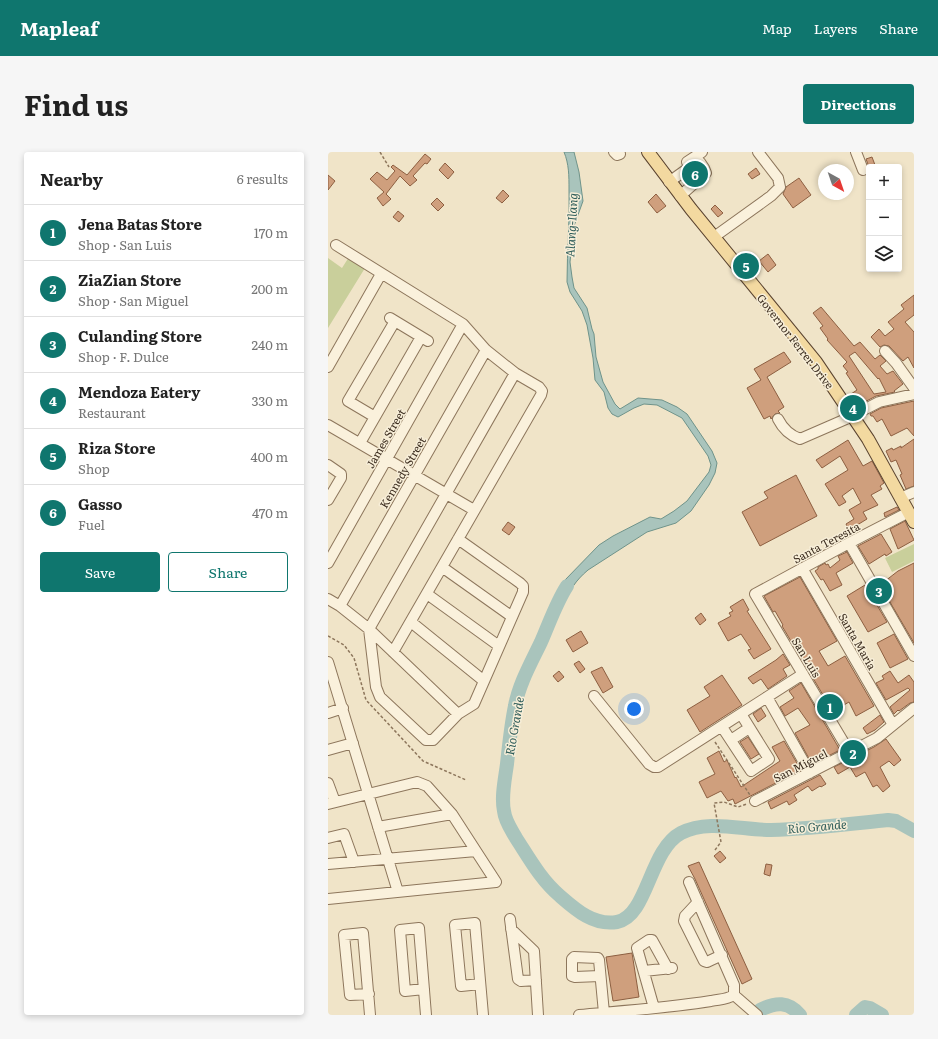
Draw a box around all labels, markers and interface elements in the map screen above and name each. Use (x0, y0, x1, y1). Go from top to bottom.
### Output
text: Mapleaf (20, 14, 98, 42)
text: Map (762, 18, 792, 38)
text: Layers (814, 18, 857, 38)
text: Share (879, 18, 918, 38)
text: Find us (24, 83, 128, 125)
button: Directions (803, 84, 914, 124)
pin: 6 (682, 159, 708, 189)
north arrow (818, 164, 854, 200)
map controls (866, 164, 902, 272)
button: + (866, 164, 902, 200)
text: Nearby (40, 166, 103, 191)
text: 6 results (237, 169, 288, 188)
water label: Alang-Ilang (560, 192, 582, 258)
button: − (866, 200, 902, 236)
text: Jena Batas Store (78, 212, 202, 235)
text: 1 (50, 223, 56, 242)
text: 170 m (254, 223, 288, 242)
text: Shop · San Luis (78, 235, 172, 254)
button: layers (866, 236, 902, 272)
pin: 5 (733, 251, 759, 281)
text: ZiaZian Store (78, 268, 181, 291)
text: 2 (50, 279, 56, 298)
text: 200 m (251, 279, 288, 298)
street label: Governor Ferrer Drive (754, 290, 838, 392)
text: Shop · San Miguel (78, 291, 189, 310)
text: Culanding Store (78, 324, 202, 347)
text: 3 (49, 335, 57, 354)
text: 240 m (252, 335, 288, 354)
text: Shop · F. Dulce (78, 347, 169, 366)
text: Mendoza Eatery (78, 380, 200, 403)
text: 4 (49, 391, 57, 410)
text: 330 m (252, 391, 288, 410)
pin: 4 (840, 393, 866, 423)
text: Restaurant (78, 403, 146, 422)
street label: James Street (361, 405, 409, 471)
street label: Kennedy Street (375, 433, 429, 511)
text: Riza Store (78, 436, 156, 459)
text: 5 (49, 447, 57, 466)
text: 400 m (251, 447, 288, 466)
text: Shop (78, 459, 110, 478)
text: Gasso (78, 492, 122, 515)
text: 6 (49, 503, 57, 522)
text: 470 m (252, 503, 288, 522)
text: Fuel (78, 515, 105, 534)
street label: Santa Teresita (790, 518, 862, 566)
button: Save (40, 552, 160, 592)
button: Share (168, 552, 288, 592)
pin: 3 (866, 576, 892, 606)
street label: Santa Maria (835, 610, 881, 672)
street label: San Luis (789, 634, 825, 680)
pin: 1 (817, 692, 843, 722)
water label: Rio Grande (500, 695, 528, 757)
your location (624, 699, 644, 719)
pin: 2 (840, 738, 866, 768)
street label: San Miguel (770, 744, 830, 785)
water label: Rio Grande (787, 814, 848, 838)

